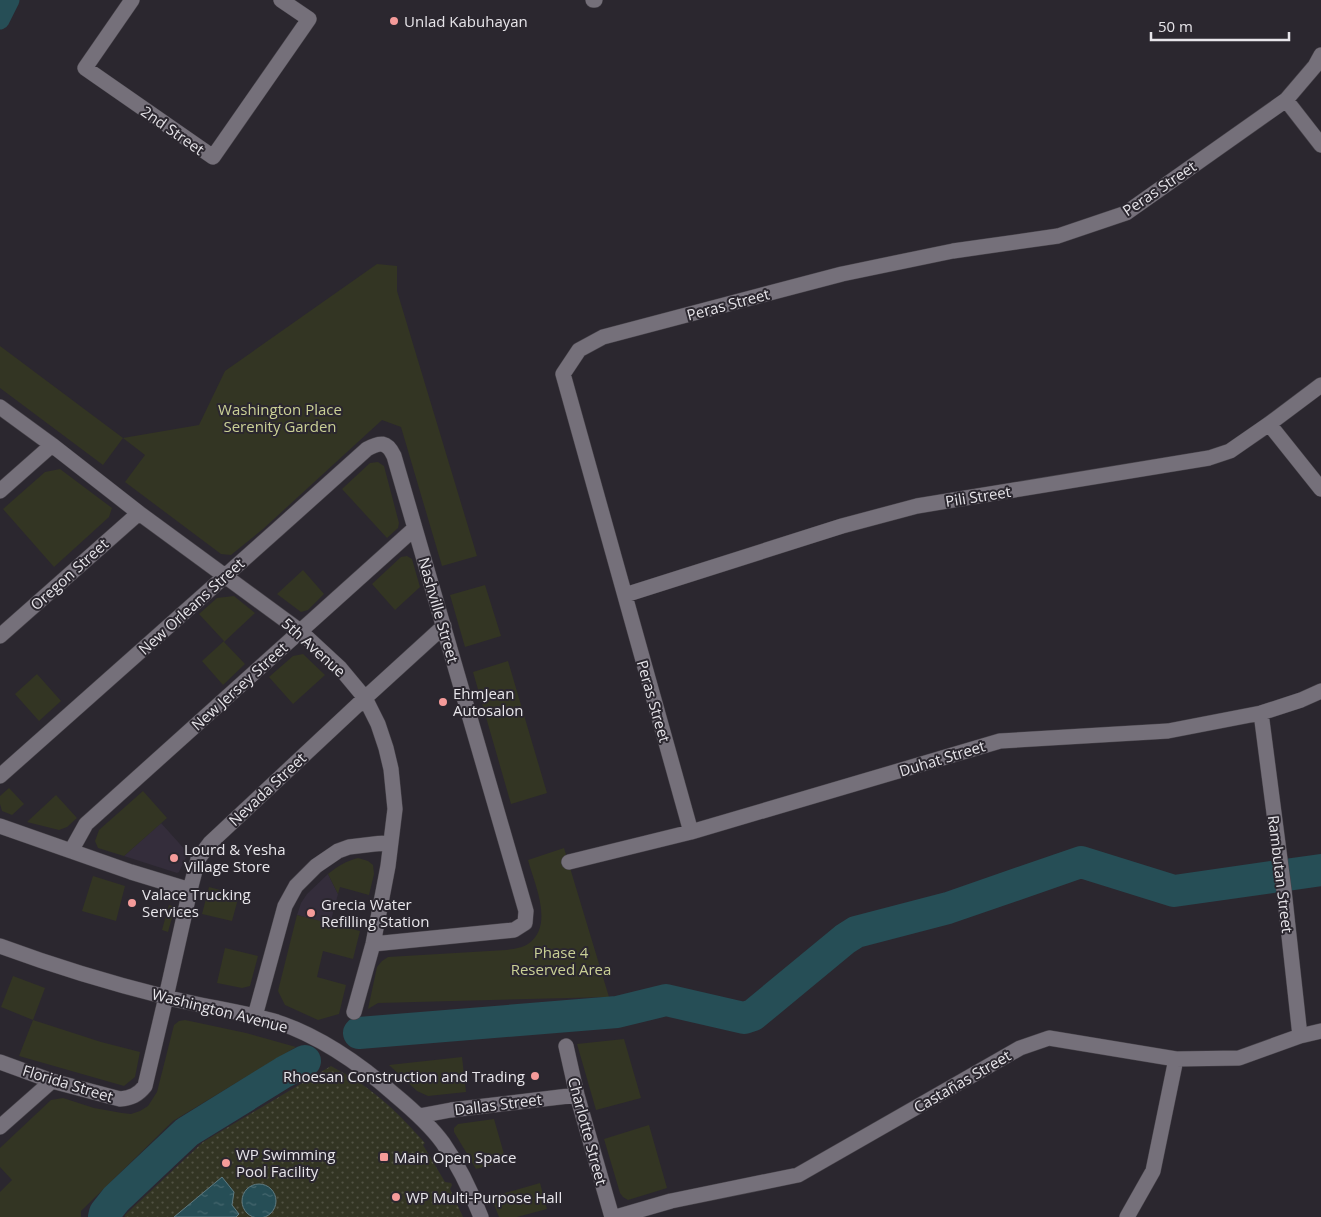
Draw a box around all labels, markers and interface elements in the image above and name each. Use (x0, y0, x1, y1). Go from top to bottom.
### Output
scale bar (1151, 10, 1288, 42)
place label: Unlad Kabuhayan (404, 11, 528, 31)
marker: Unlad Kabuhayan (388, 15, 400, 27)
text: 50 m (1158, 16, 1193, 36)
street label: 2nd Street (137, 101, 209, 159)
street label: Peras Street (1118, 156, 1200, 220)
street label: Peras Street (684, 283, 772, 325)
park label: Washington Place Serenity Garden (218, 399, 342, 436)
street label: Pili Street (944, 481, 1012, 511)
street label: Oregon Street (26, 534, 112, 614)
street label: New Orleans Street (134, 553, 248, 659)
street label: Nashville Street (414, 555, 464, 665)
street label: 5th Avenue (278, 613, 350, 681)
street label: New Jersey Street (187, 638, 291, 734)
street label: Peras Street (633, 657, 675, 745)
place label: EhmJean Autosalon (453, 683, 524, 720)
marker: EhmJean Autosalon (437, 696, 449, 708)
street label: Duhat Street (897, 735, 987, 781)
street label: Nevada Street (224, 748, 310, 830)
street label: Rambutan Street (1264, 814, 1298, 934)
place label: Lourd & Yesha Village Store (184, 839, 286, 876)
marker: Lourd & Yesha Village Store (168, 852, 180, 864)
place label: Valace Trucking Services (142, 884, 251, 921)
place label: Grecia Water Refilling Station (321, 894, 429, 931)
marker: Valace Trucking Services (126, 897, 138, 909)
marker: Grecia Water Refilling Station (305, 907, 317, 919)
park label: Phase 4 Reserved Area (511, 942, 611, 979)
street label: Washington Avenue (150, 983, 290, 1037)
street label: Castañas Street (910, 1045, 1014, 1117)
street label: Florida Street (20, 1060, 116, 1106)
place label: Rhoesan Construction and Trading (283, 1066, 525, 1086)
marker: Rhoesan Construction and Trading (529, 1070, 541, 1082)
street label: Charlotte Street (564, 1075, 612, 1187)
street label: Dallas Street (453, 1089, 543, 1119)
place label: WP Swimming Pool Facility (236, 1144, 335, 1181)
place label: Main Open Space (394, 1147, 516, 1167)
marker: Main Open Space (378, 1151, 390, 1163)
marker: WP Swimming Pool Facility (220, 1157, 232, 1169)
place label: WP Multi-Purpose Hall (406, 1187, 562, 1207)
marker: WP Multi-Purpose Hall (390, 1191, 402, 1203)

